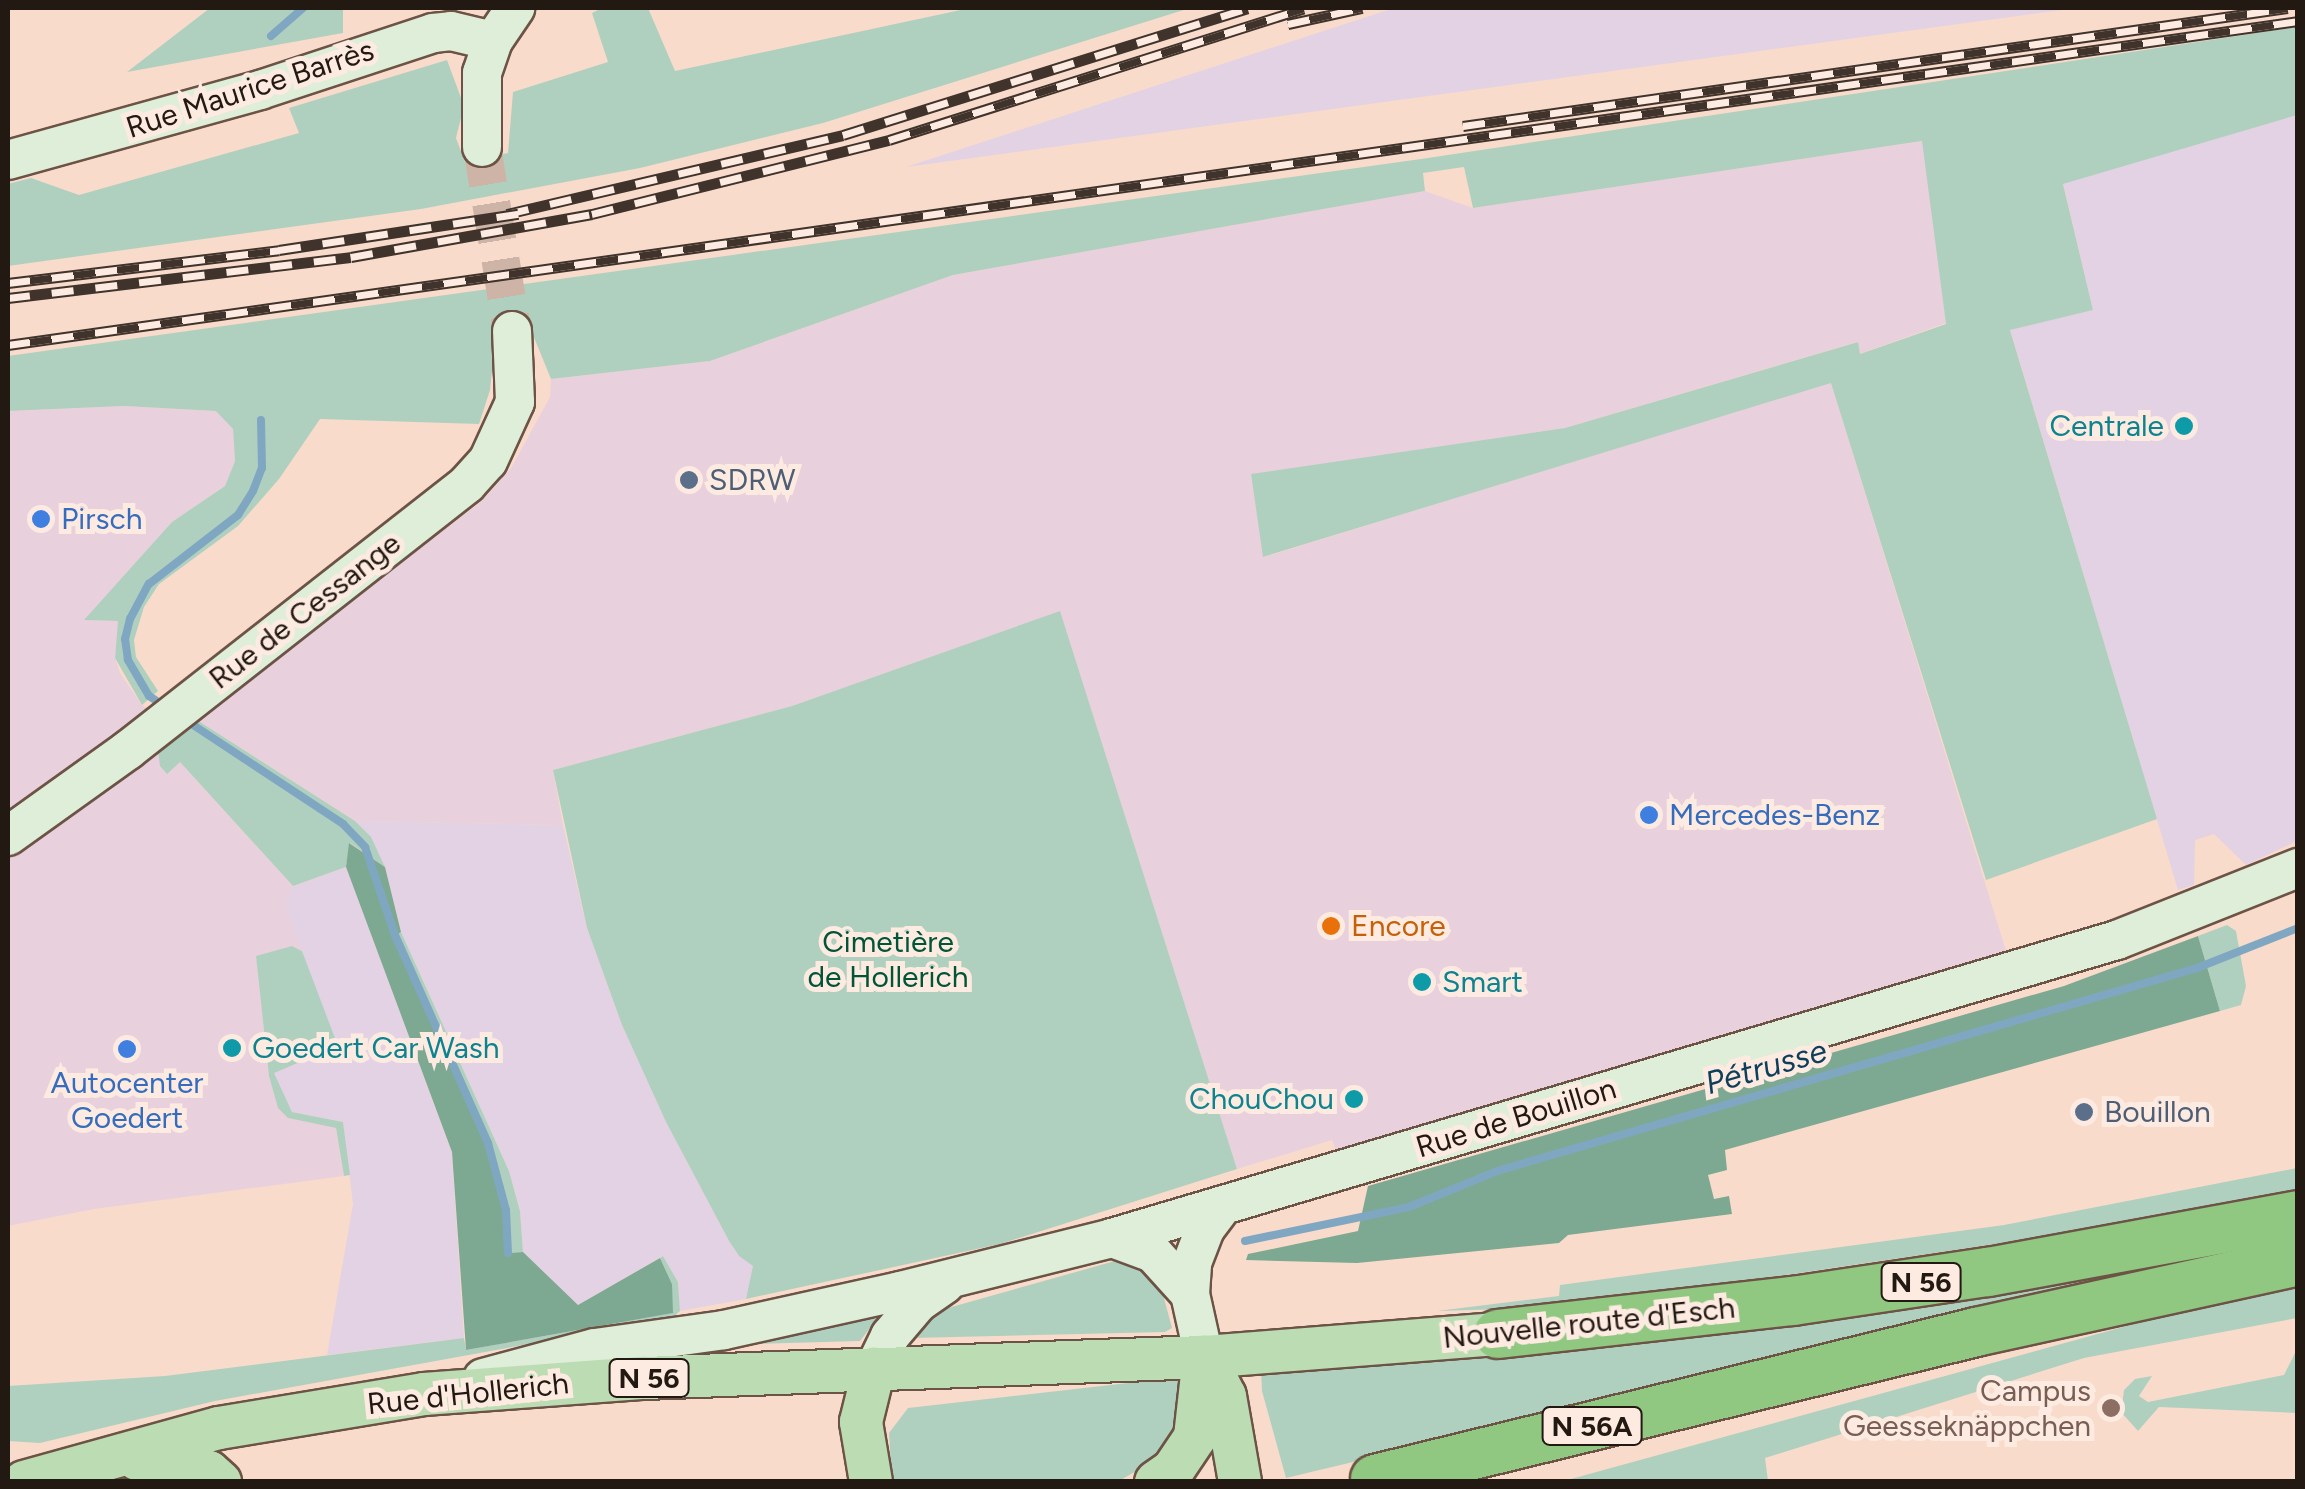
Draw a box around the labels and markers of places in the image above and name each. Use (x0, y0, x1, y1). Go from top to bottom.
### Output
place label: Centrale (2049, 408, 2164, 444)
marker: Centrale (2173, 415, 2195, 437)
place label: SDRW (709, 462, 796, 498)
marker: SDRW (678, 469, 700, 491)
place label: Pirsch (61, 501, 142, 537)
marker: Pirsch (30, 508, 52, 530)
place label: Mercedes-Benz (1669, 797, 1880, 833)
marker: Mercedes-Benz (1638, 804, 1660, 826)
place label: Encore (1351, 908, 1446, 944)
marker: Encore (1320, 915, 1342, 937)
place label: Smart (1442, 964, 1523, 1000)
marker: Smart (1411, 971, 1433, 993)
place label: Goedert Car Wash (252, 1030, 500, 1066)
marker: Goedert Car Wash (221, 1037, 243, 1059)
marker: Autocenter Goedert (116, 1038, 138, 1060)
place label: Autocenter Goedert (51, 1065, 203, 1136)
place label: ChouChou (1189, 1081, 1334, 1117)
marker: ChouChou (1343, 1088, 1365, 1110)
place label: Bouillon (2104, 1094, 2211, 1130)
marker: Bouillon (2073, 1101, 2095, 1123)
place label: Campus Geesseknäppchen (1843, 1373, 2091, 1444)
marker: Campus Geesseknäppchen (2100, 1397, 2122, 1419)

